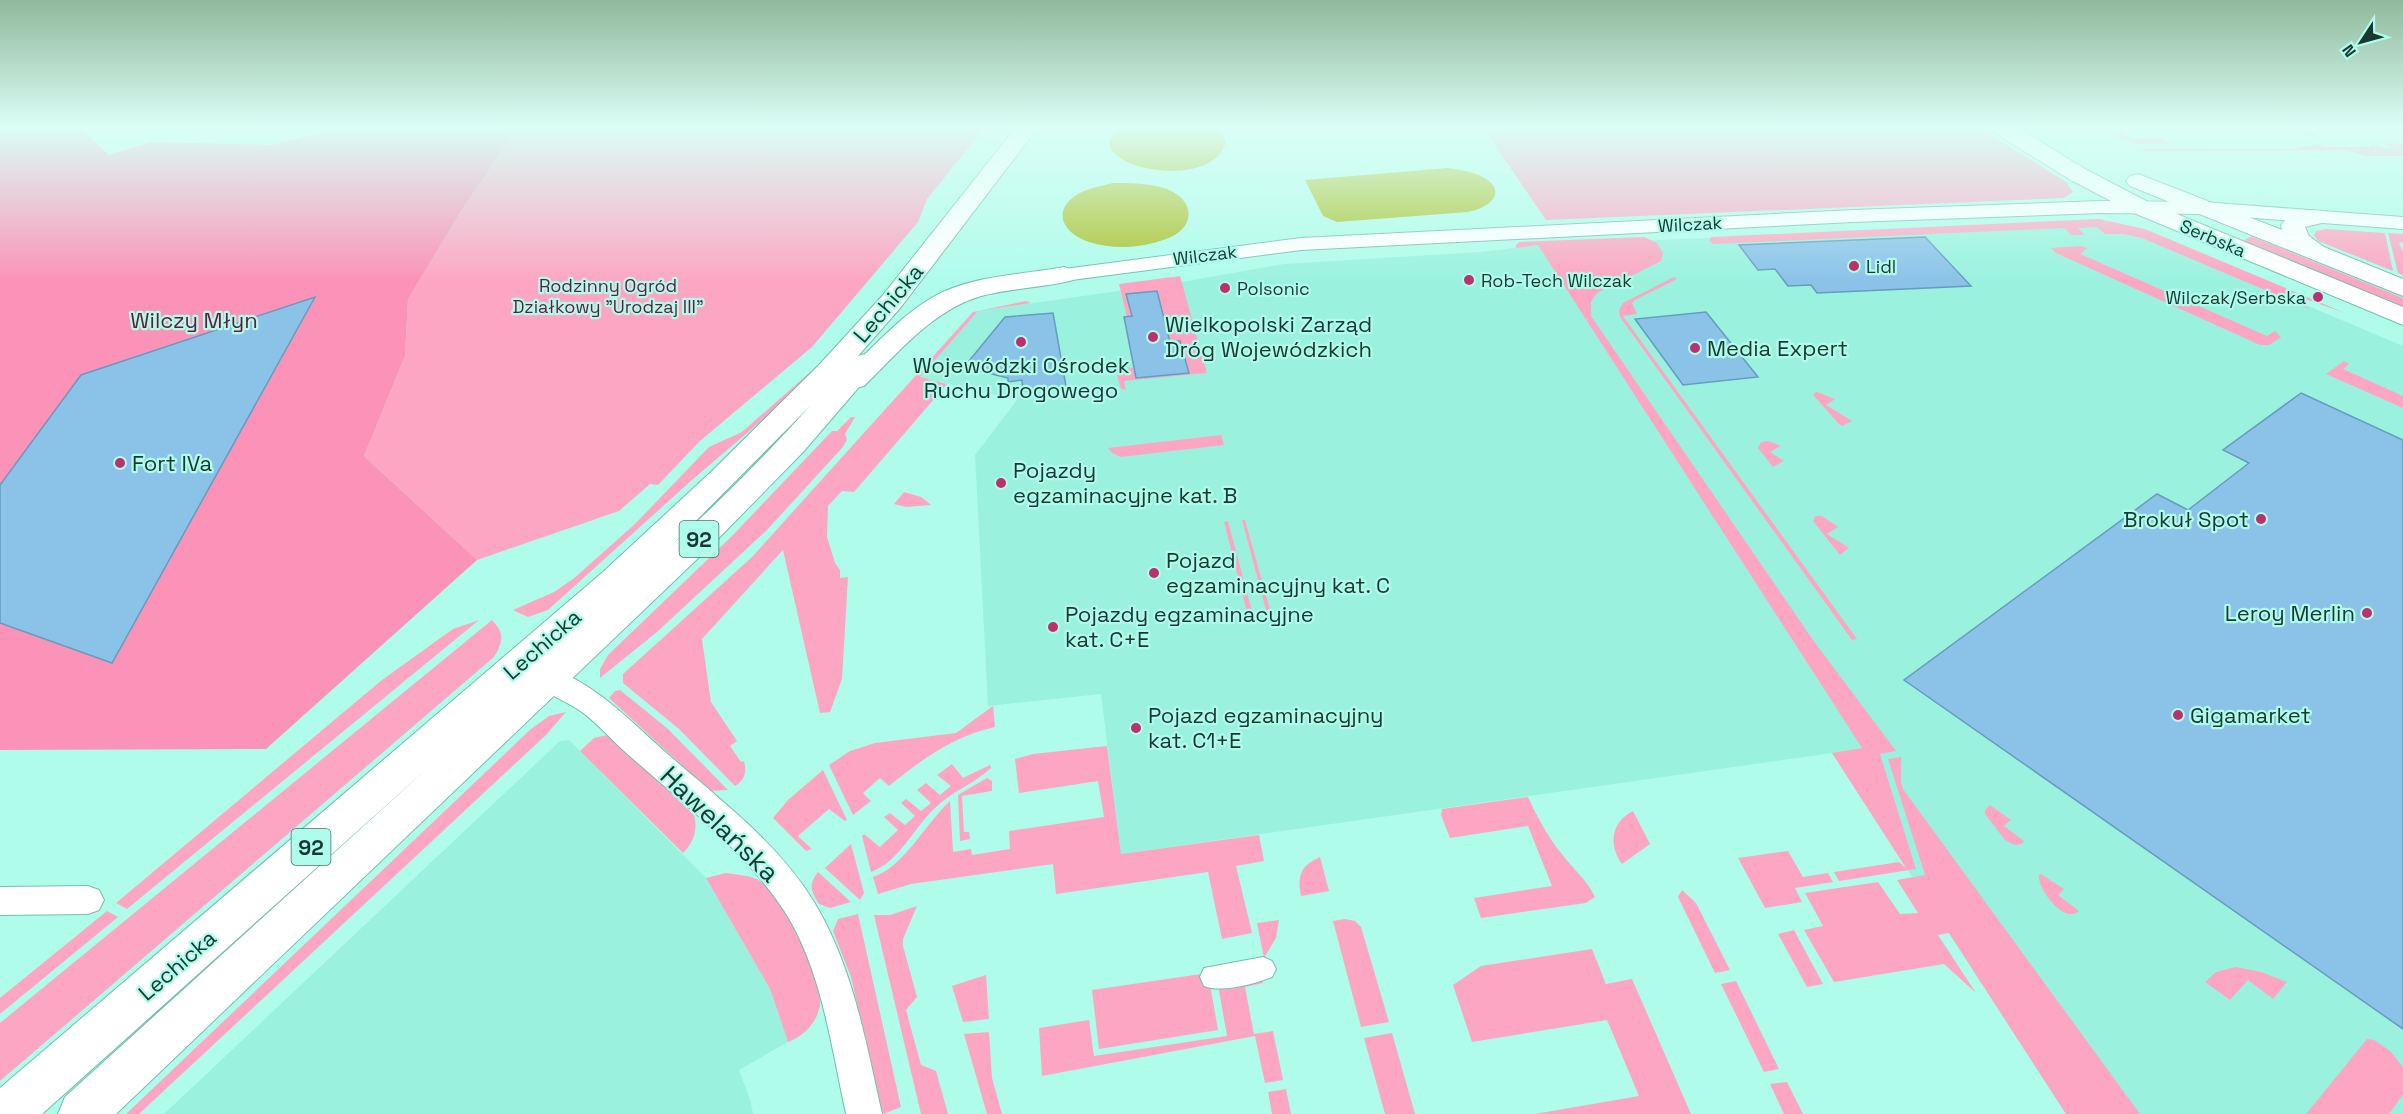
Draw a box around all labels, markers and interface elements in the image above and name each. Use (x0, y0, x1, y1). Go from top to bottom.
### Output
north arrow (2331, 12, 2391, 72)
text: N (2338, 40, 2361, 61)
street label: Wilczak (1657, 211, 1723, 237)
street label: Serbska (2177, 214, 2249, 262)
street label: Wilczak (1172, 240, 1239, 270)
place label: Lidl (1866, 255, 1896, 278)
street label: Lechicka (847, 258, 929, 348)
marker: Lidl (1847, 259, 1861, 273)
place label: Rob-Tech Wilczak (1481, 269, 1632, 292)
marker: Rob-Tech Wilczak (1462, 273, 1476, 287)
park label: Rodzinny Ogród Działkowy "Urodzaj III" (512, 274, 704, 318)
place label: Polsonic (1237, 277, 1310, 300)
marker: Polsonic (1218, 281, 1232, 295)
place label: Wilczak/Serbska (2166, 286, 2306, 309)
marker: Wilczak/Serbska (2311, 290, 2325, 304)
park label: Wilczy Młyn (130, 306, 258, 334)
place label: Wielkopolski Zarząd Dróg Wojewódzkich (1165, 310, 1372, 363)
marker: Wielkopolski Zarząd Dróg Wojewódzkich (1146, 330, 1160, 344)
place label: Media Expert (1707, 334, 1848, 362)
marker: Wojewódzki Ośrodek Ruchu Drogowego (1014, 335, 1028, 349)
marker: Media Expert (1688, 341, 1702, 355)
place label: Wojewódzki Ośrodek Ruchu Drogowego (912, 351, 1130, 404)
place label: Fort IVa (132, 449, 213, 477)
marker: Fort IVa (113, 456, 127, 470)
place label: Pojazdy egzaminacyjne kat. B (1013, 456, 1237, 509)
marker: Pojazdy egzaminacyjne kat. B (994, 476, 1008, 490)
place label: Brokuł Spot (2123, 505, 2249, 533)
marker: Brokuł Spot (2254, 512, 2268, 526)
road number: 92 (680, 521, 718, 557)
place label: Pojazd egzaminacyjny kat. C (1166, 546, 1390, 599)
marker: Pojazd egzaminacyjny kat. C (1147, 566, 1161, 580)
place label: Leroy Merlin (2225, 599, 2355, 627)
place label: Pojazdy egzaminacyjne kat. C+E (1065, 600, 1314, 653)
street label: Lechicka (497, 602, 587, 686)
marker: Leroy Merlin (2360, 606, 2374, 620)
marker: Pojazdy egzaminacyjne kat. C+E (1046, 620, 1060, 634)
place label: Pojazd egzaminacyjny kat. C1+E (1148, 701, 1384, 754)
place label: Gigamarket (2190, 701, 2311, 729)
marker: Gigamarket (2171, 708, 2185, 722)
marker: Pojazd egzaminacyjny kat. C1+E (1129, 721, 1143, 735)
street label: Hawelańska (653, 758, 787, 890)
road number: 92 (292, 829, 330, 865)
street label: Lechicka (132, 923, 222, 1007)

